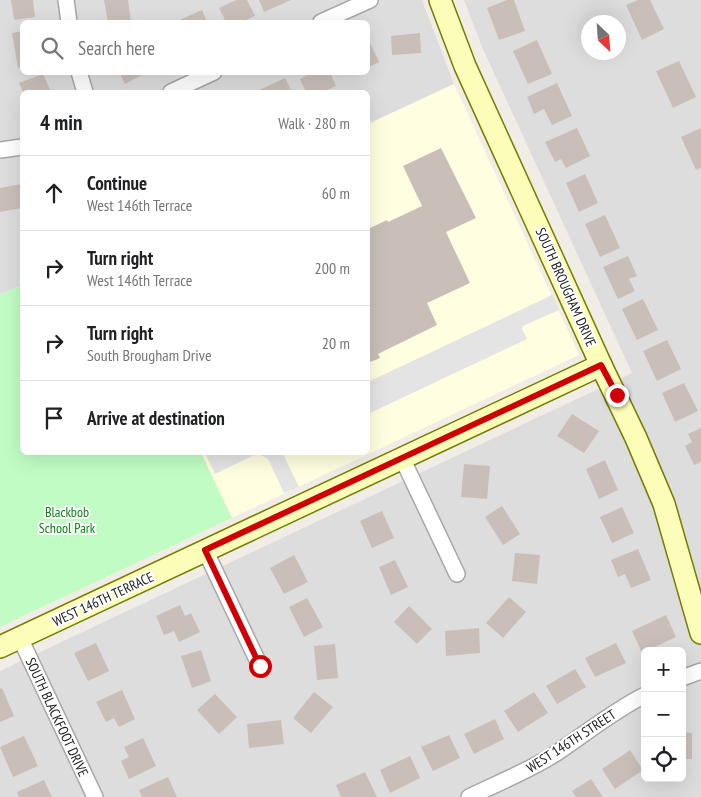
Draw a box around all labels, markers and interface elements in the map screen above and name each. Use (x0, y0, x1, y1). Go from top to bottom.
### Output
north arrow (581, 15, 626, 60)
search box (20, 20, 370, 75)
icon: search (38, 34, 66, 62)
text: Search here (78, 36, 155, 60)
text: 4 min (40, 109, 82, 136)
text: Walk · 280 m (278, 113, 350, 133)
text: Continue (87, 171, 147, 195)
icon: ahead (40, 179, 68, 207)
text: 60 m (322, 183, 350, 203)
text: West 146th Terrace (87, 195, 192, 215)
street label: SOUTH BROUGHAM DRIVE (532, 225, 600, 349)
text: Turn right (87, 246, 153, 270)
icon: right (40, 254, 68, 282)
text: 200 m (315, 258, 350, 278)
text: West 146th Terrace (87, 270, 192, 290)
text: Turn right (87, 321, 153, 345)
icon: right (40, 329, 68, 357)
text: 20 m (322, 333, 350, 353)
text: South Brougham Drive (87, 345, 212, 365)
route end (606, 384, 629, 407)
icon: arrive (40, 404, 68, 432)
text: Arrive at destination (87, 406, 225, 430)
park label: Blackbob School Park (39, 503, 96, 537)
street label: WEST 146TH TERRACE (50, 568, 156, 630)
map controls (641, 647, 686, 782)
button: + (641, 647, 686, 692)
street label: SOUTH BLACKFOOT DRIVE (22, 655, 92, 779)
route start (249, 655, 272, 678)
button: − (641, 692, 686, 737)
street label: WEST 146TH STREET (523, 705, 620, 777)
button: locate (641, 737, 686, 782)

